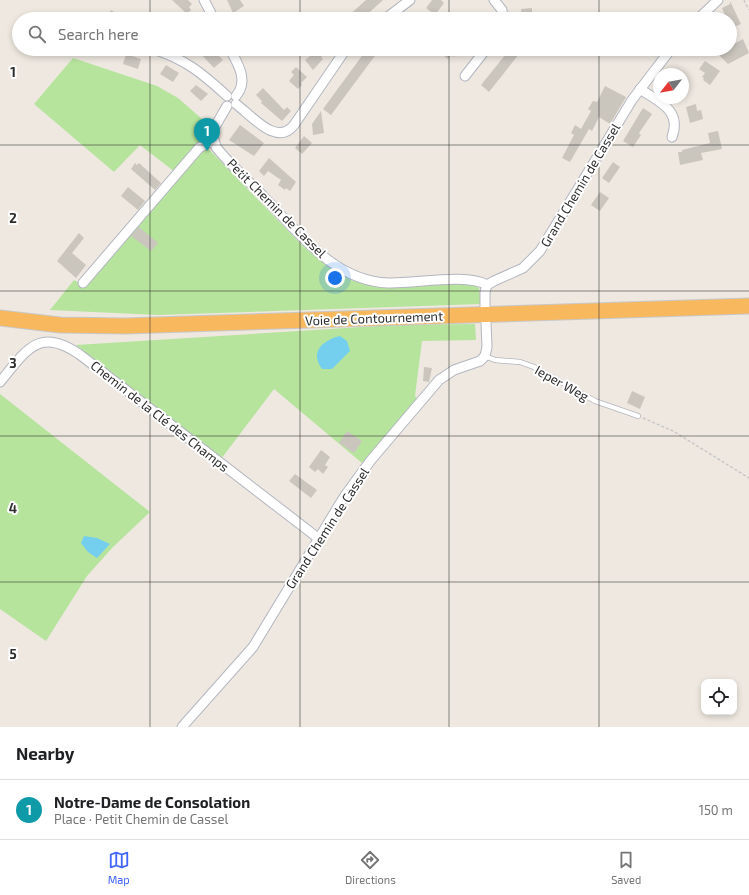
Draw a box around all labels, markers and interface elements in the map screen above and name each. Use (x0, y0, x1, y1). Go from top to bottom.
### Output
search box (12, 12, 737, 56)
icon: search (26, 23, 48, 45)
text: Search here (58, 25, 139, 43)
text: 1 (10, 64, 16, 80)
north arrow (653, 68, 689, 104)
pin: 1 (194, 118, 220, 151)
street label: Grand Chemin de Cassel (537, 120, 623, 250)
street label: Petit Chemin de Cassel (224, 155, 330, 261)
text: 2 (9, 210, 17, 226)
your location (325, 268, 345, 288)
street label: Voie de Contournement (305, 308, 443, 328)
text: 3 (9, 355, 17, 371)
street label: Chemin de la Clé des Champs (88, 357, 232, 475)
street label: Ieper Weg (532, 362, 592, 404)
street label: Grand Chemin de Cassel (282, 464, 372, 592)
text: 4 (9, 500, 17, 516)
text: 5 (9, 646, 17, 662)
map controls (701, 679, 737, 715)
button: locate (701, 679, 737, 715)
text: Nearby (16, 743, 74, 763)
text: Notre-Dame de Consolation (54, 793, 250, 811)
text: 1 (26, 802, 32, 818)
text: 150 m (699, 802, 733, 818)
text: Place · Petit Chemin de Cassel (54, 811, 228, 827)
tab: Map (108, 849, 130, 886)
tab: Directions (345, 849, 396, 886)
tab: Saved (611, 849, 641, 886)

